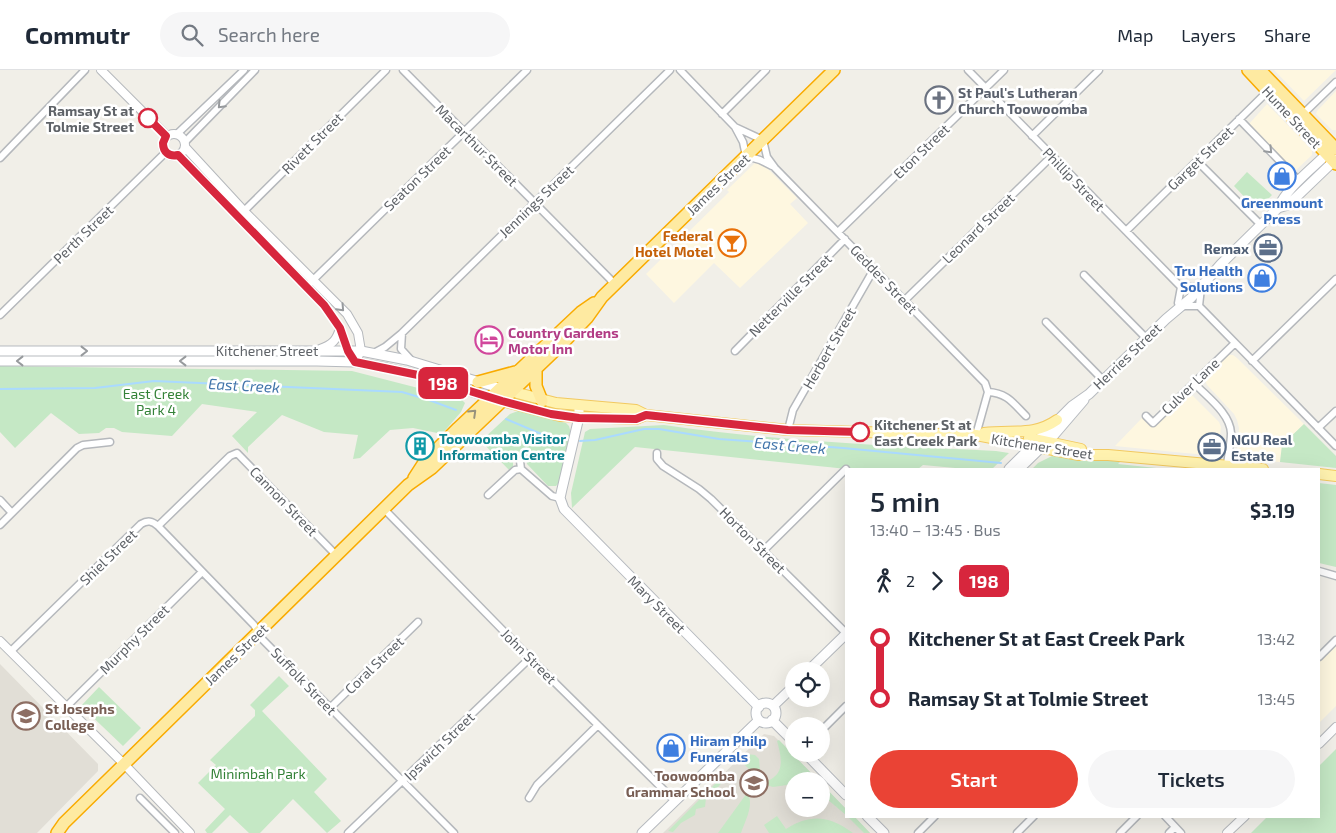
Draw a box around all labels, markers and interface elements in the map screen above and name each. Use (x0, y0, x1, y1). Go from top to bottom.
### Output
search box (160, 12, 510, 57)
text: Commutr (25, 20, 130, 49)
icon: search (178, 21, 206, 49)
text: Search here (218, 23, 320, 46)
text: Map (1117, 24, 1153, 46)
text: Layers (1181, 24, 1236, 46)
text: Share (1264, 24, 1311, 46)
street label: Hume Street (1259, 82, 1325, 152)
place label: St Paul's Lutheran Church Toowoomba (958, 84, 1088, 117)
church icon: St Paul's Lutheran Church Toowoomba (924, 85, 954, 115)
one-way arrow (218, 99, 227, 108)
street label: Macarthur Street (432, 100, 522, 190)
place label: Ramsay St at Tolmie Street (46, 102, 134, 135)
marker: Ramsay St at Tolmie Street (138, 108, 158, 128)
street label: Rivett Street (278, 109, 346, 177)
street label: Eton Street (889, 120, 953, 182)
street label: Garget Street (1164, 122, 1236, 194)
street label: Seaton Street (380, 142, 454, 214)
street label: Phillip Street (1039, 144, 1109, 214)
one-way arrow (1263, 144, 1272, 153)
street label: James Street (683, 150, 753, 218)
street label: Jennings Street (495, 161, 577, 241)
shop icon: Greenmount Press (1267, 161, 1297, 191)
street label: Leonard Street (938, 189, 1018, 267)
place label: Greenmount Press (1241, 194, 1323, 227)
street label: Perth Street (49, 201, 117, 267)
place label: Federal Hotel Motel (635, 227, 713, 260)
bar icon: Federal Hotel Motel (717, 228, 747, 258)
office icon: Remax (1253, 233, 1283, 263)
place label: Remax (1204, 240, 1249, 257)
street label: Geddes Street (847, 241, 921, 317)
street label: Netterville Street (745, 250, 835, 340)
place label: Tru Health Solutions (1174, 262, 1243, 295)
shop icon: Tru Health Solutions (1247, 263, 1277, 293)
one-way arrow (335, 302, 344, 311)
street label: Herbert Street (799, 304, 859, 392)
street label: Herries Street (1089, 319, 1165, 393)
place label: Country Gardens Motor Inn (508, 324, 619, 357)
hotel icon: Country Gardens Motor Inn (474, 325, 504, 355)
street label: Kitchener Street (216, 342, 318, 359)
one-way arrow (80, 346, 88, 356)
street label: Culver Lane (1158, 354, 1222, 418)
one-way arrow (16, 356, 24, 366)
one-way arrow (178, 356, 186, 366)
line badge: 198 (414, 367, 472, 399)
text: 198 (428, 372, 458, 394)
water label: East Creek (208, 374, 280, 396)
park label: East Creek Park 4 (123, 385, 189, 418)
one-way arrow (468, 410, 477, 419)
place label: Kitchener St at East Creek Park (874, 416, 977, 449)
marker: Kitchener St at East Creek Park (850, 422, 870, 442)
place label: Toowoomba Visitor Information Centre (439, 430, 566, 463)
street label: Kitchener Street (990, 430, 1094, 462)
building icon: Toowoomba Visitor Information Centre (405, 431, 435, 461)
place label: NGU Real Estate (1231, 431, 1293, 464)
office icon: NGU Real Estate (1197, 432, 1227, 462)
water label: East Creek (753, 433, 827, 457)
street label: Cannon Street (247, 463, 321, 539)
text: 5 min (870, 484, 940, 518)
text: $3.19 (1250, 499, 1295, 522)
street label: Horton Street (716, 503, 790, 577)
text: 13:40 – 13:45 · Bus (870, 520, 1001, 539)
street label: Shiel Street (76, 526, 140, 588)
icon: walk (870, 567, 898, 595)
icon: forward (923, 567, 951, 595)
text: 198 (969, 570, 999, 592)
text: 2 (906, 571, 915, 590)
street label: Mary Street (625, 572, 689, 636)
street label: Murphy Street (96, 601, 172, 677)
street label: James Street (201, 620, 271, 688)
street label: John Street (498, 625, 560, 687)
text: Kitchener St at East Creek Park (908, 627, 1185, 650)
text: 13:42 (1257, 629, 1295, 648)
street label: Coral Street (341, 633, 407, 697)
street label: Suffolk Street (268, 644, 340, 718)
map controls (785, 662, 830, 817)
button: locate (785, 662, 830, 707)
text: Ramsay St at Tolmie Street (908, 687, 1148, 710)
text: 13:45 (1258, 689, 1295, 708)
place label: St Josephs College (45, 700, 115, 733)
school or university icon: St Josephs College (11, 701, 41, 731)
street label: Ipswich Street (400, 708, 478, 784)
button: + (785, 717, 830, 762)
place label: Hiram Philp Funerals (690, 732, 767, 765)
shop icon: Hiram Philp Funerals (656, 733, 686, 763)
button: Start (870, 750, 1078, 808)
button: Tickets (1088, 750, 1295, 808)
park label: Minimbah Park (210, 765, 306, 782)
place label: Toowoomba Grammar School (626, 767, 735, 800)
school or university icon: Toowoomba Grammar School (739, 768, 769, 798)
button: − (785, 772, 830, 817)

